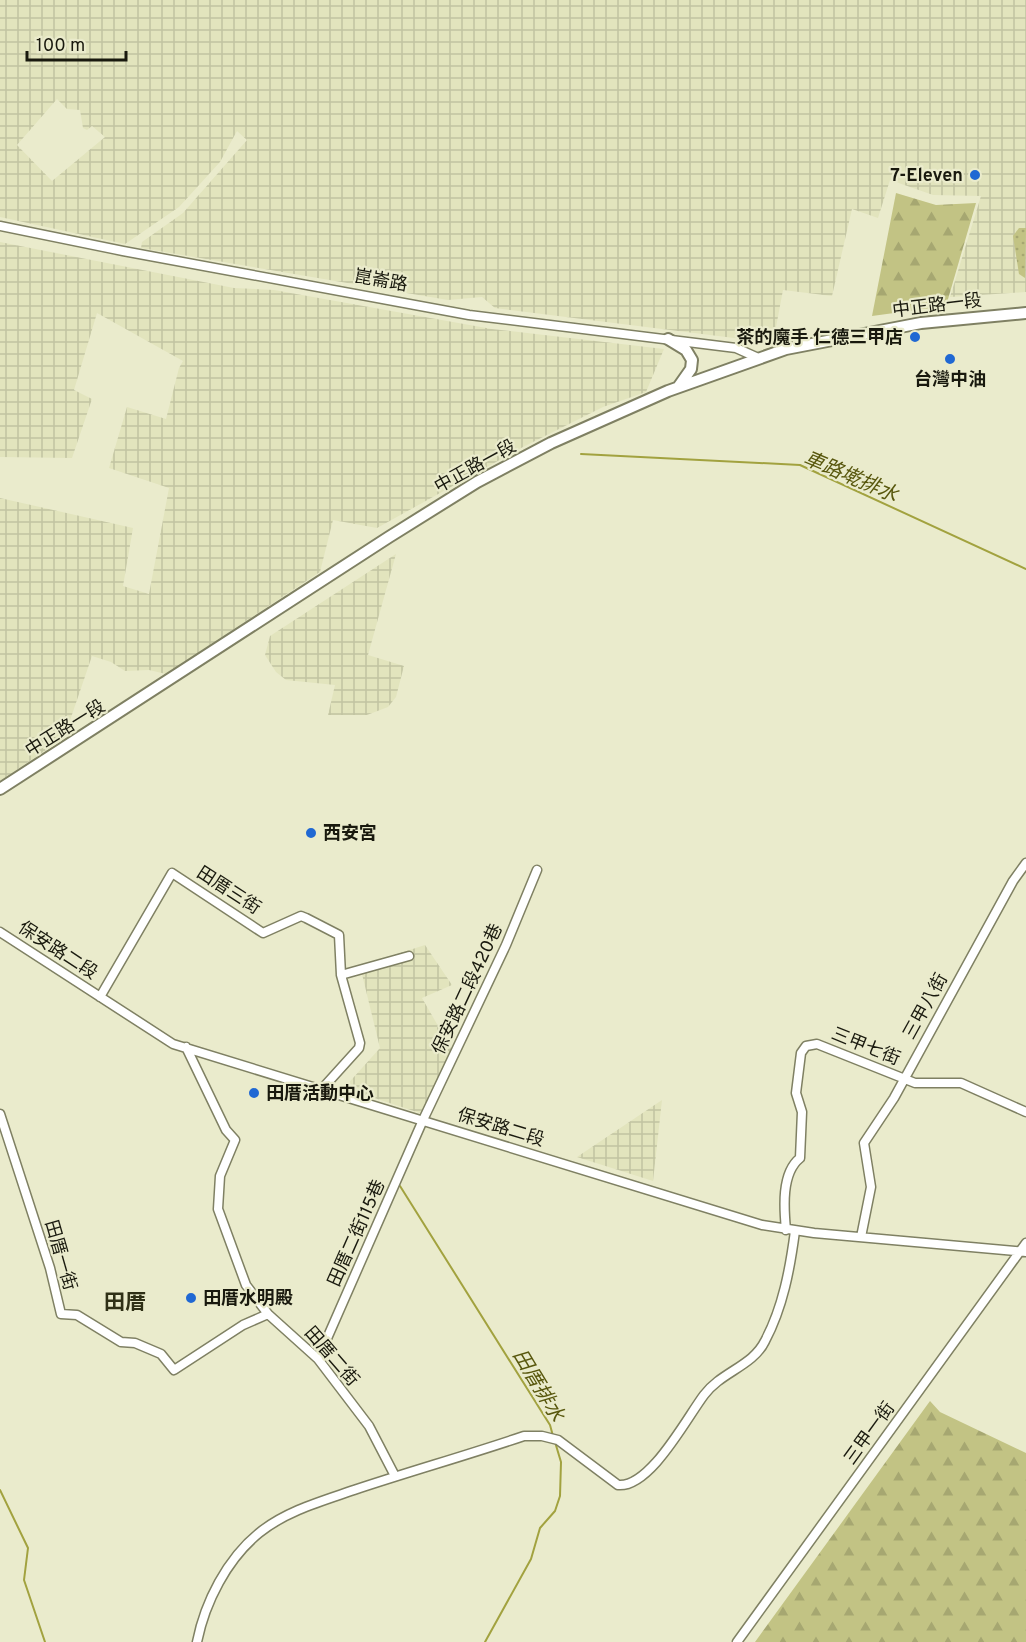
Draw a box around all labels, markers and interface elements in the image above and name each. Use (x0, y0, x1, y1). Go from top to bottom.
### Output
scale bar (27, 24, 126, 62)
text: 100 m (36, 35, 85, 58)
place label: 7-Eleven (890, 165, 963, 188)
marker: 7-Eleven (968, 168, 982, 182)
street label: 崑崙路 (352, 265, 409, 297)
street label: 中正路一段 (891, 290, 983, 323)
place label: 茶的魔手 仁德三甲店 (737, 327, 903, 350)
marker: 茶的魔手 仁德三甲店 (908, 330, 922, 344)
marker: 台灣中油 (943, 352, 957, 366)
place label: 台灣中油 (914, 369, 986, 392)
street label: 中正路一段 (431, 435, 521, 499)
water label: 車路墘排水 (799, 446, 902, 510)
street label: 中正路一段 (22, 696, 110, 763)
place label: 西安宮 (323, 823, 377, 846)
marker: 西安宮 (304, 826, 318, 840)
street label: 田厝三街 (192, 862, 265, 921)
street label: 保安路二段 (13, 917, 101, 985)
street label: 保安路二段420巷 (428, 921, 509, 1059)
street label: 三甲八街 (899, 970, 954, 1044)
street label: 三甲七街 (828, 1023, 903, 1072)
place label: 田厝活動中心 (266, 1083, 374, 1106)
marker: 田厝活動中心 (247, 1086, 261, 1100)
street label: 保安路二段 (454, 1104, 547, 1153)
street label: 田厝二街115巷 (324, 1177, 391, 1291)
street label: 田厝一街 (39, 1218, 81, 1293)
place label: 田厝水明殿 (203, 1288, 293, 1311)
district label: 田厝 (104, 1290, 146, 1317)
marker: 田厝水明殿 (184, 1291, 198, 1305)
street label: 田厝二街 (299, 1322, 363, 1392)
water label: 田厝排水 (506, 1345, 570, 1428)
street label: 三甲一街 (840, 1398, 901, 1470)

